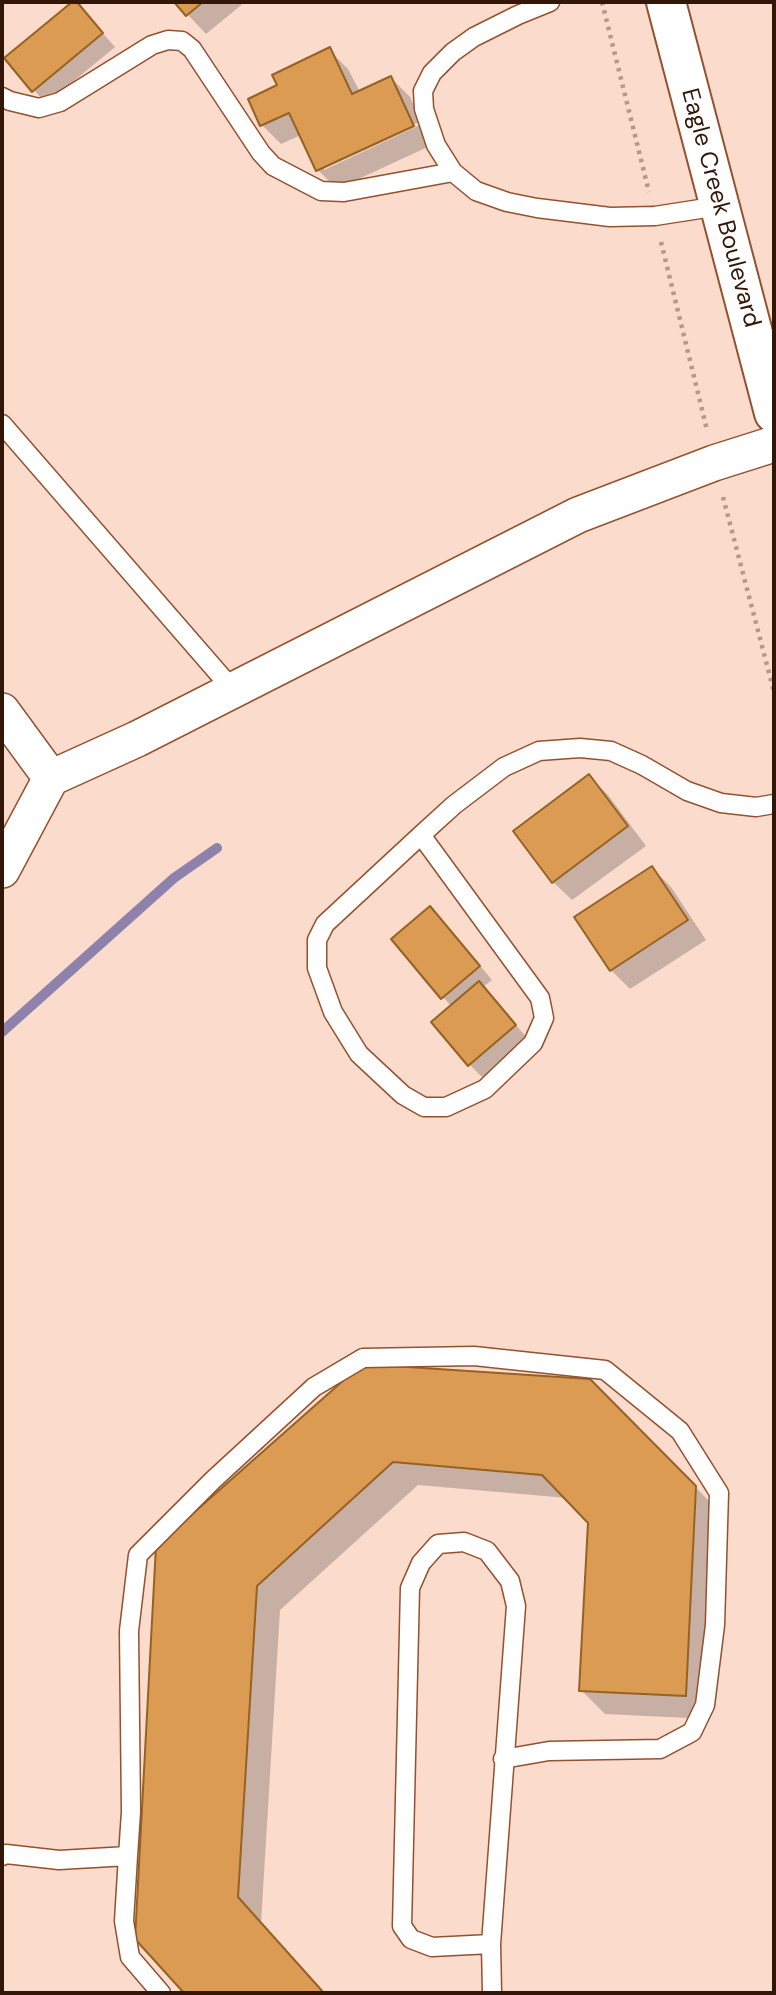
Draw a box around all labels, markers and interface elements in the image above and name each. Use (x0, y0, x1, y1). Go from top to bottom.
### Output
street label: Eagle Creek Boulevard (674, 85, 766, 331)

